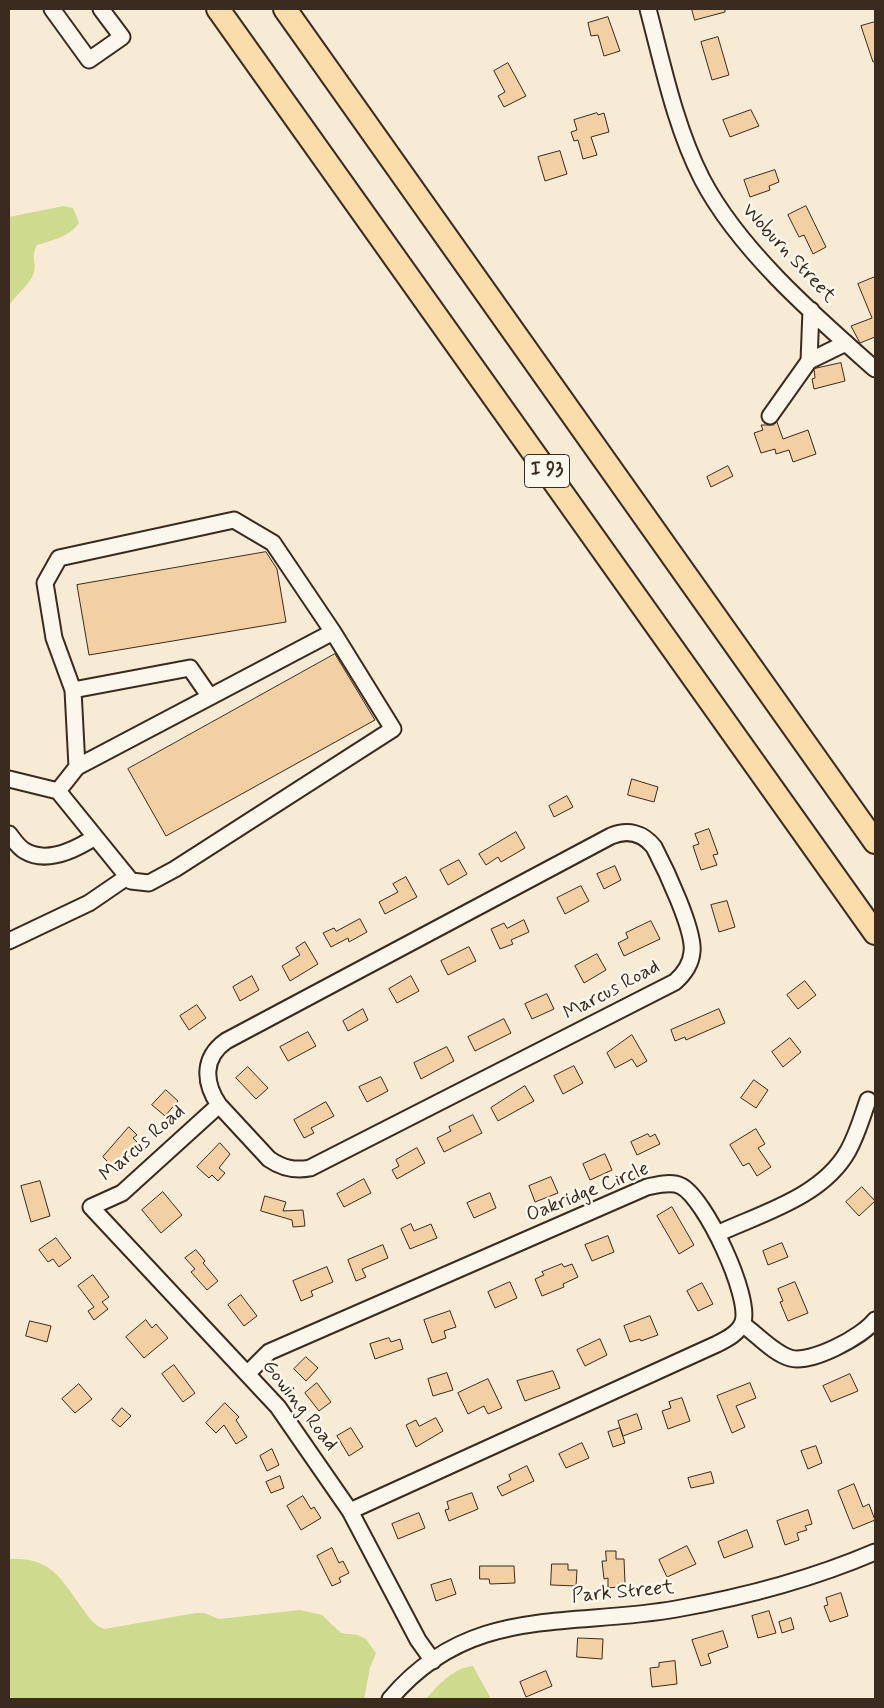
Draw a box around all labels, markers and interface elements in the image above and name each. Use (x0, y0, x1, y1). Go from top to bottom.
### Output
street label: Woburn Street (736, 199, 840, 309)
road number: I 93 (524, 454, 570, 488)
street label: Marcus Road (560, 956, 664, 1026)
street label: Marcus Road (95, 1100, 191, 1188)
street label: Oakridge Circle (523, 1158, 653, 1228)
street label: Gowing Road (256, 1356, 342, 1456)
street label: Park Street (571, 1577, 675, 1609)

